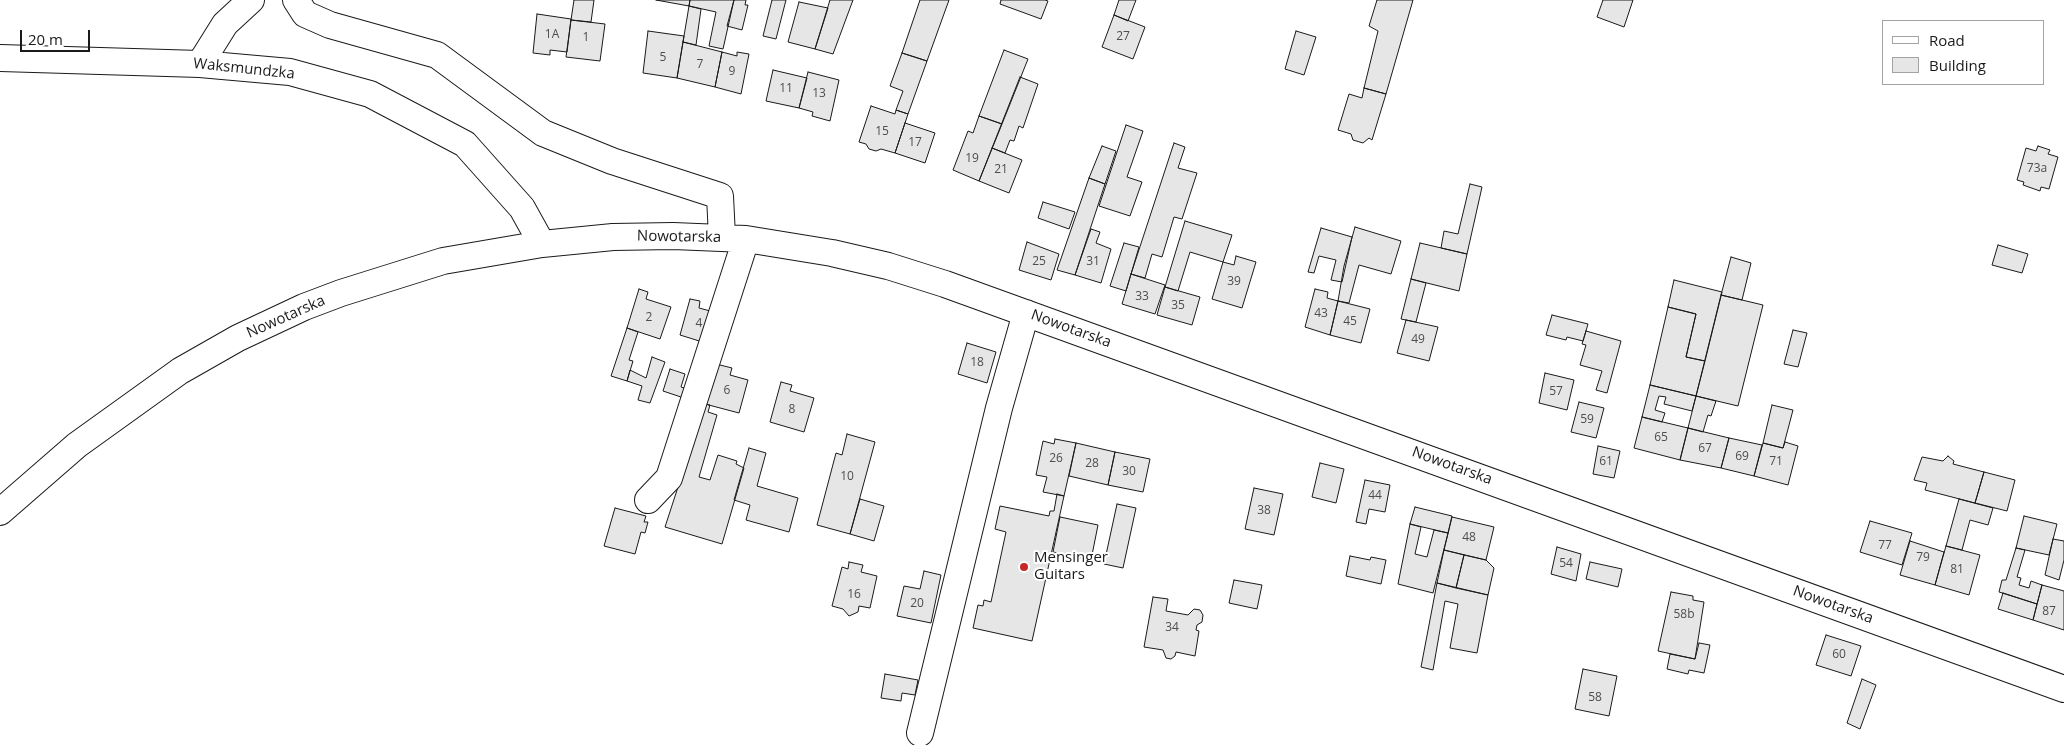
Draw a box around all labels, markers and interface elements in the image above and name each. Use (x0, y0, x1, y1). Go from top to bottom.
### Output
scale bar (22, 20, 92, 52)
legend (1882, 20, 2044, 85)
house number: 1A (545, 28, 559, 42)
text: 20 m (28, 29, 63, 49)
house number: 27 (1116, 30, 1130, 44)
text: Road (1929, 30, 1965, 50)
house number: 1 (583, 31, 589, 45)
house number: 5 (660, 51, 666, 65)
street label: Waksmundzka (192, 55, 296, 83)
text: Building (1929, 55, 1986, 75)
house number: 7 (697, 58, 703, 72)
house number: 9 (729, 65, 735, 79)
house number: 11 (779, 82, 793, 96)
house number: 13 (812, 87, 826, 101)
house number: 15 (875, 125, 889, 139)
house number: 17 (908, 136, 922, 150)
house number: 19 (965, 152, 979, 166)
house number: 73a (2027, 162, 2047, 176)
house number: 21 (994, 163, 1008, 177)
street label: Nowotarska (637, 227, 721, 247)
house number: 25 (1032, 255, 1046, 269)
house number: 31 (1086, 255, 1100, 269)
house number: 39 (1227, 275, 1241, 289)
house number: 33 (1135, 290, 1149, 304)
street label: Nowotarska (244, 292, 328, 342)
house number: 35 (1171, 299, 1185, 313)
street label: Nowotarska (1028, 306, 1114, 352)
house number: 43 (1314, 307, 1328, 321)
house number: 2 (646, 311, 652, 325)
house number: 45 (1343, 315, 1357, 329)
house number: 4 (696, 317, 702, 331)
house number: 49 (1411, 333, 1425, 347)
house number: 18 (970, 356, 984, 370)
house number: 6 (724, 384, 730, 398)
house number: 57 (1549, 385, 1563, 399)
house number: 8 (789, 403, 795, 417)
house number: 59 (1580, 413, 1594, 427)
house number: 65 (1654, 431, 1668, 445)
house number: 67 (1698, 442, 1712, 456)
street label: Nowotarska (1409, 443, 1495, 489)
house number: 69 (1735, 450, 1749, 464)
house number: 26 (1049, 452, 1063, 466)
house number: 61 (1599, 455, 1613, 469)
house number: 71 (1769, 455, 1783, 469)
house number: 28 (1085, 457, 1099, 471)
house number: 30 (1122, 465, 1136, 479)
house number: 10 (840, 470, 854, 484)
house number: 44 (1368, 489, 1382, 503)
house number: 38 (1257, 504, 1271, 518)
house number: 48 (1462, 531, 1476, 545)
house number: 77 (1878, 539, 1892, 553)
place label: Mensinger Guitars (1034, 549, 1108, 584)
house number: 79 (1916, 551, 1930, 565)
house number: 54 (1559, 557, 1573, 571)
marker: Mensinger Guitars (1018, 561, 1030, 573)
house number: 81 (1950, 563, 1964, 577)
street label: Nowotarska (1790, 582, 1876, 628)
house number: 16 (847, 588, 861, 602)
house number: 20 (910, 597, 924, 611)
house number: 87 (2042, 605, 2056, 619)
house number: 58b (1673, 608, 1695, 622)
house number: 34 (1165, 621, 1179, 635)
house number: 60 (1832, 648, 1846, 662)
house number: 58 (1588, 691, 1602, 705)

